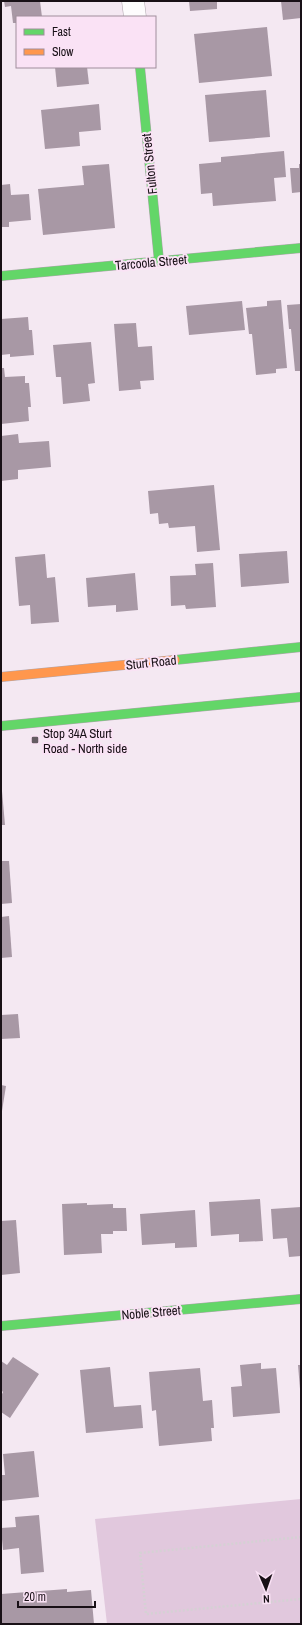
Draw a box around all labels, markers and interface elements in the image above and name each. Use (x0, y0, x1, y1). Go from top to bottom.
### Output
legend (16, 16, 156, 68)
text: Fast (52, 24, 71, 40)
text: Slow (52, 44, 74, 60)
street label: Fulton Street (138, 133, 161, 195)
street label: Tarcoola Street (114, 251, 188, 274)
street label: Sturt Road (125, 651, 177, 674)
place label: Stop 34A Sturt Road - North side (43, 725, 127, 757)
marker: Stop 34A Sturt Road - North side (30, 735, 40, 745)
street label: Noble Street (121, 1301, 181, 1324)
north arrow (246, 1569, 286, 1609)
scale bar (18, 1583, 95, 1609)
text: 20 m (24, 1589, 46, 1605)
text: N (263, 1592, 270, 1606)

